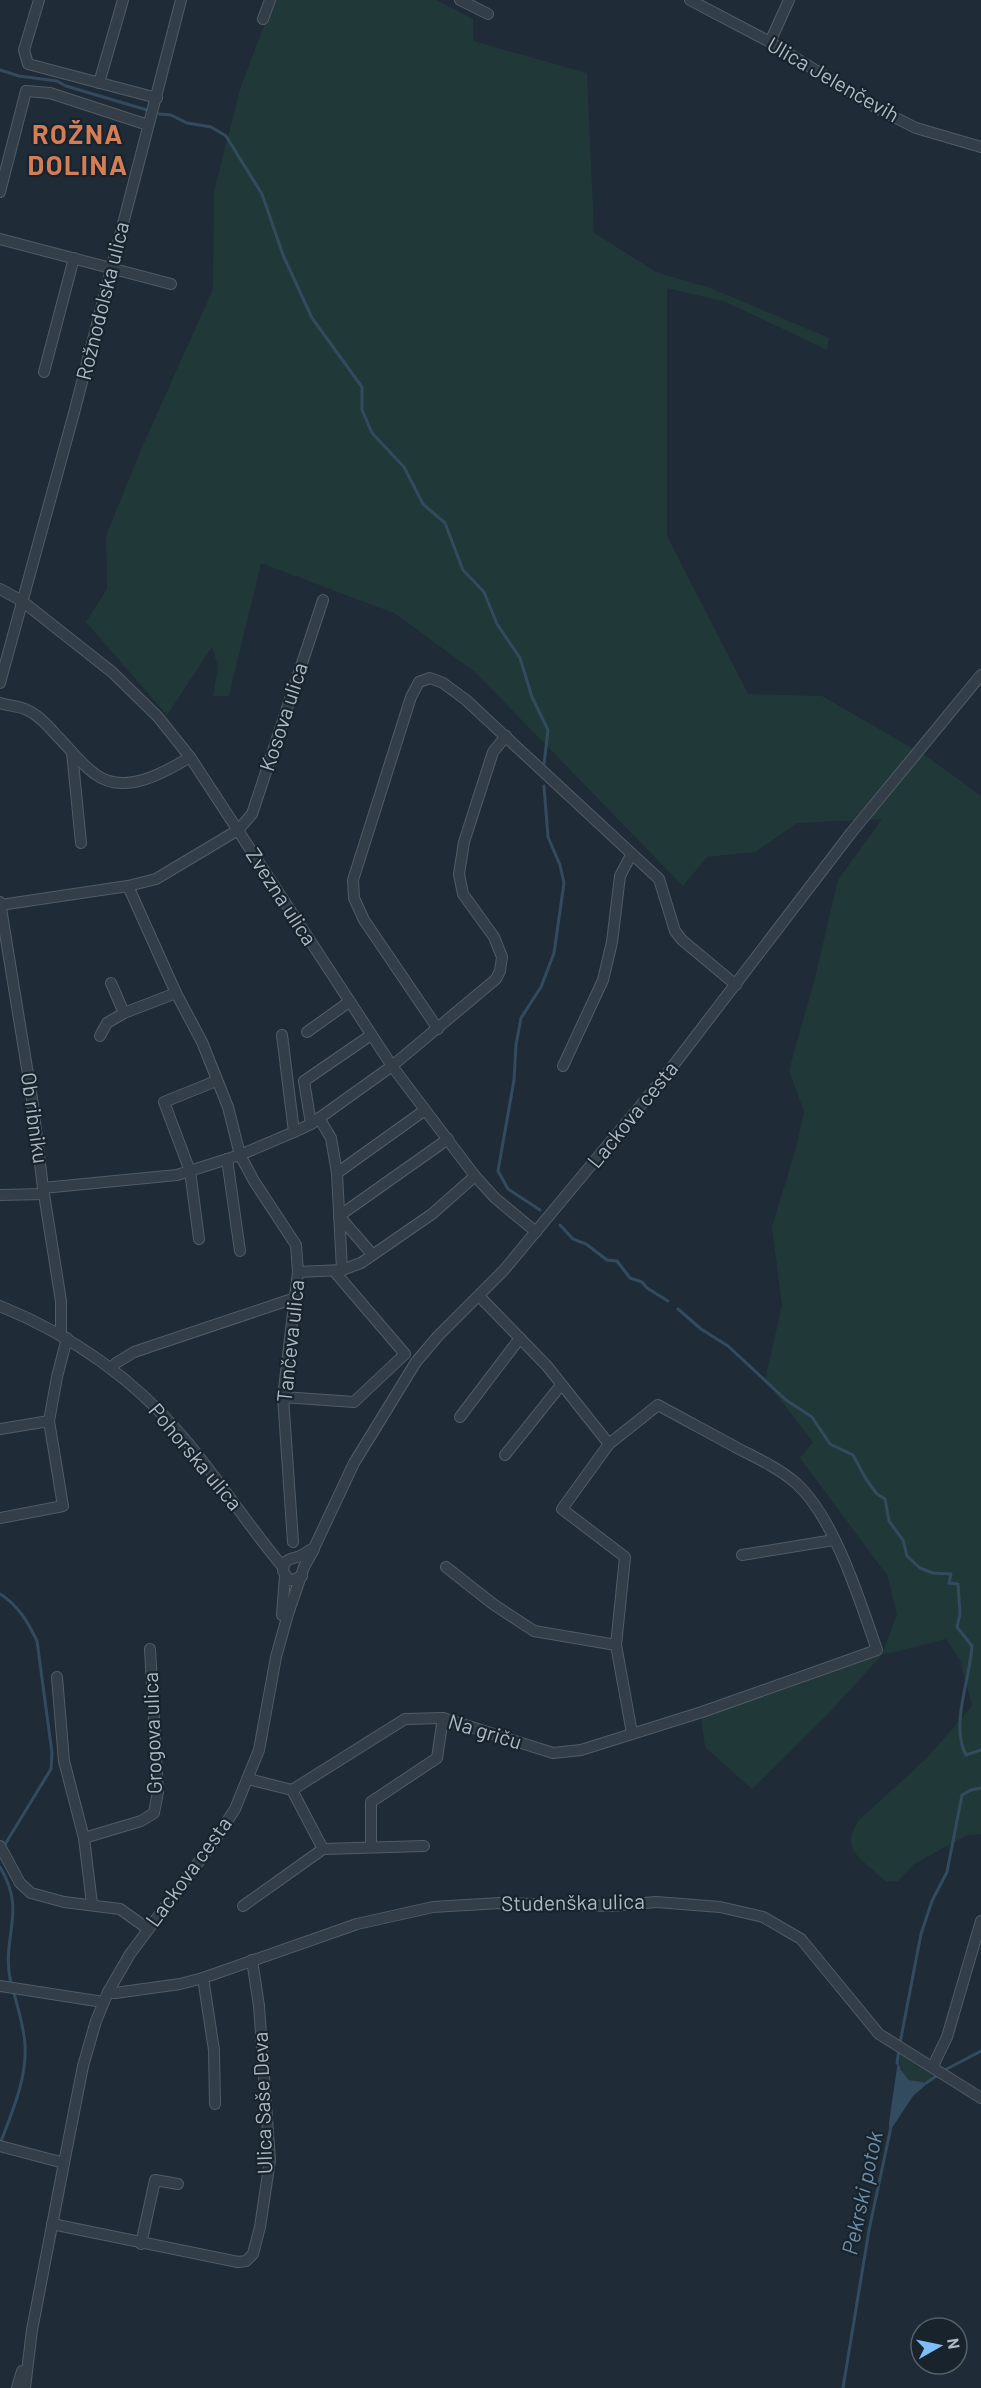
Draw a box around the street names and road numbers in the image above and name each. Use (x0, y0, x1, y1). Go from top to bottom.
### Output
street label: Ulica Jelenčevih (763, 31, 904, 127)
street label: Rožnodolska ulica (70, 219, 133, 382)
street label: Kosova ulica (253, 659, 312, 774)
street label: Zvezna ulica (242, 843, 323, 950)
street label: Lackova cesta (581, 1056, 682, 1172)
street label: Ob ribniku (17, 1071, 54, 1165)
street label: Tančeva ulica (271, 1278, 308, 1403)
street label: Pohorska ulica (144, 1397, 248, 1515)
street label: Grogova ulica (137, 1672, 166, 1794)
street label: Na griču (446, 1708, 525, 1754)
street label: Lackova cesta (140, 1811, 236, 1931)
street label: Studenška ulica (501, 1888, 645, 1915)
street label: Ulica Saše Deva (247, 2031, 276, 2175)

